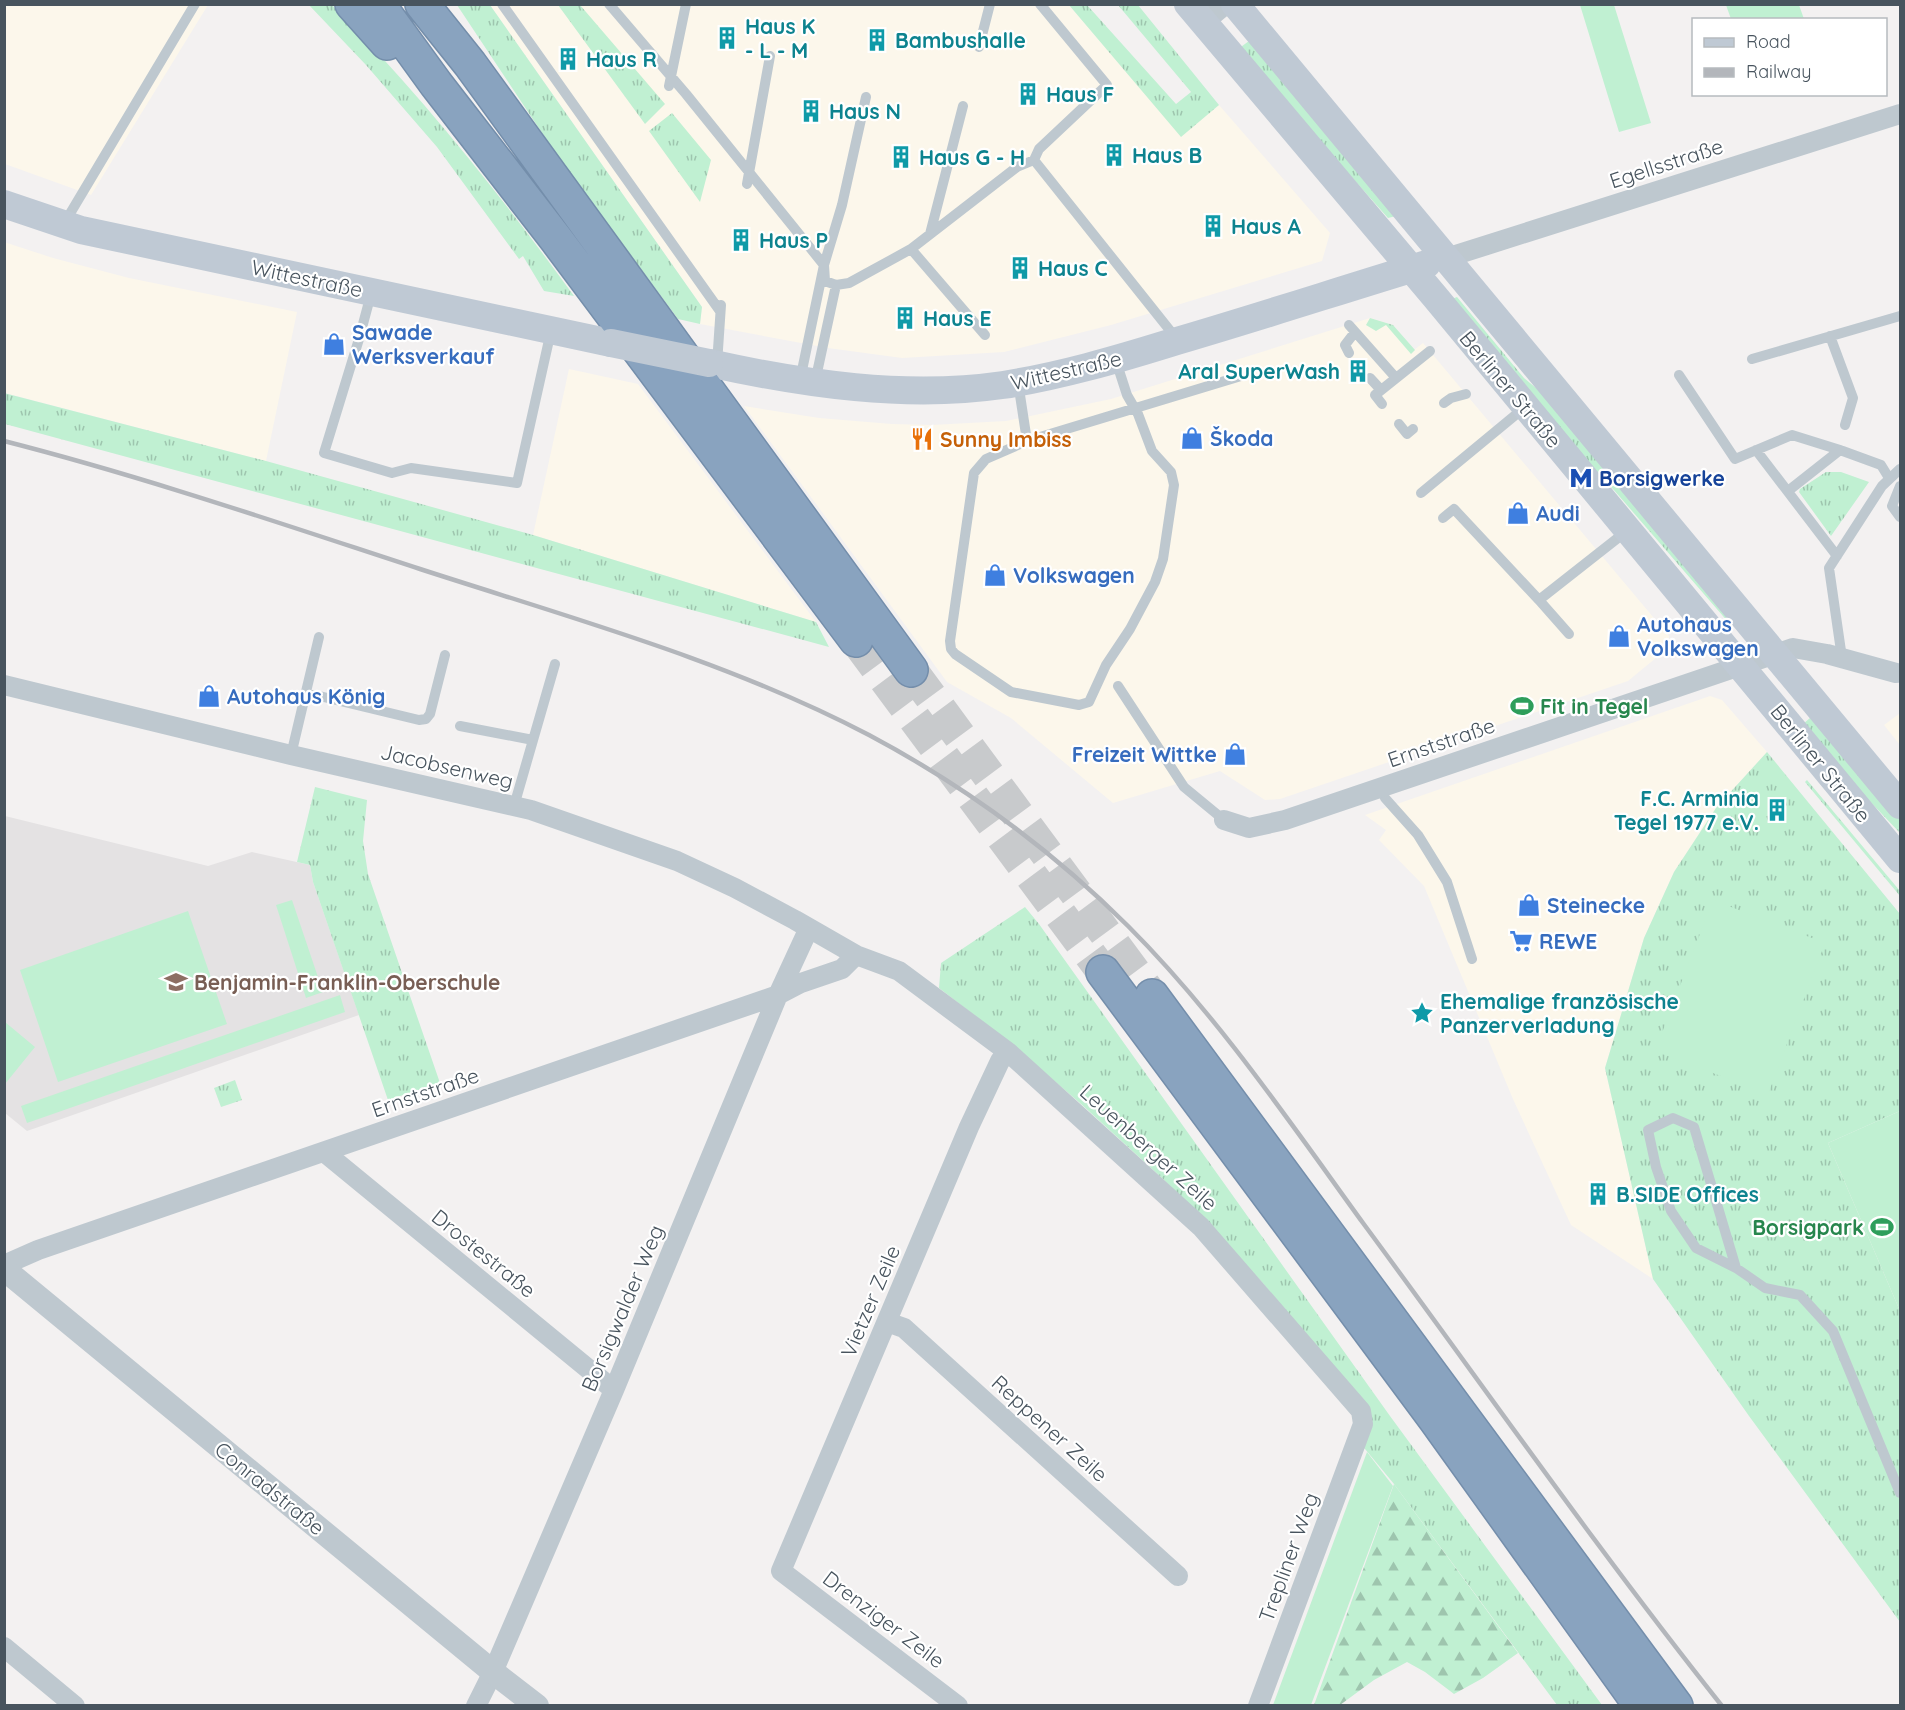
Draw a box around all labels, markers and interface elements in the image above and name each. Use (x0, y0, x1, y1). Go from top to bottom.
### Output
place label: Haus K - L - M (745, 13, 815, 63)
legend (1692, 18, 1887, 96)
building icon: Haus K - L - M (714, 25, 740, 51)
building icon: Bambushalle (864, 27, 890, 53)
place label: Bambushalle (895, 27, 1026, 53)
text: Road (1746, 30, 1791, 53)
building icon: Haus R (555, 46, 581, 72)
place label: Haus R (586, 46, 657, 72)
text: Railway (1746, 60, 1812, 83)
building icon: Haus F (1015, 81, 1041, 107)
place label: Haus F (1046, 81, 1114, 107)
building icon: Haus N (798, 98, 824, 124)
place label: Haus N (829, 98, 901, 124)
street label: Egellsstraße (1606, 132, 1726, 194)
building icon: Haus B (1101, 142, 1127, 168)
place label: Haus B (1132, 142, 1202, 168)
building icon: Haus G - H (888, 144, 914, 170)
place label: Haus G - H (919, 144, 1025, 170)
building icon: Haus A (1200, 213, 1226, 239)
place label: Haus A (1231, 213, 1301, 239)
building icon: Haus P (728, 227, 754, 253)
place label: Haus P (759, 227, 828, 253)
street label: Wittestraße (249, 254, 365, 302)
building icon: Haus C (1007, 255, 1033, 281)
place label: Haus C (1038, 255, 1108, 281)
building icon: Haus E (892, 305, 918, 331)
place label: Haus E (923, 305, 991, 331)
place label: Sawade Werksverkauf (352, 319, 495, 369)
street label: Berliner Straße (1454, 325, 1568, 453)
shop icon: Sawade Werksverkauf (321, 331, 347, 357)
street label: Wittestraße (1008, 345, 1124, 395)
place label: Aral SuperWash (1178, 358, 1340, 384)
building icon: Aral SuperWash (1345, 358, 1371, 384)
shop icon: Škoda (1179, 425, 1205, 451)
place label: Škoda (1210, 425, 1274, 451)
restaurant icon: Sunny Imbiss (909, 426, 935, 452)
place label: Sunny Imbiss (940, 426, 1072, 452)
metro station icon: Borsigwerke (1568, 465, 1594, 491)
place label: Borsigwerke (1599, 465, 1725, 491)
shop icon: Audi (1505, 500, 1531, 526)
place label: Audi (1536, 500, 1580, 526)
shop icon: Volkswagen (982, 562, 1008, 588)
place label: Volkswagen (1013, 562, 1135, 588)
place label: Autohaus Volkswagen (1637, 611, 1759, 661)
shop icon: Autohaus Volkswagen (1606, 623, 1632, 649)
shop icon: Autohaus König (196, 683, 222, 709)
place label: Autohaus König (227, 683, 385, 709)
sports icon: Fit in Tegel (1509, 693, 1535, 719)
place label: Fit in Tegel (1540, 693, 1649, 719)
street label: Berliner Straße (1765, 699, 1877, 827)
street label: Ernststraße (1384, 712, 1498, 772)
street label: Jacobsenweg (378, 738, 516, 794)
place label: Freizeit Wittke (1072, 741, 1217, 767)
shop icon: Freizeit Wittke (1222, 741, 1248, 767)
place label: F.C. Arminia Tegel 1977 e.V. (1614, 785, 1759, 835)
building icon: F.C. Arminia Tegel 1977 e.V. (1764, 797, 1790, 823)
shop icon: Steinecke (1516, 892, 1542, 918)
place label: Steinecke (1547, 892, 1645, 918)
supermarket icon: REWE (1508, 928, 1534, 954)
place label: REWE (1539, 928, 1597, 954)
school or university icon: Benjamin-Franklin-Oberschule (163, 969, 189, 995)
place label: Benjamin-Franklin-Oberschule (194, 969, 500, 995)
place label: Ehemalige französische Panzerverladung (1440, 988, 1679, 1038)
place icon: Ehemalige französische Panzerverladung (1409, 1000, 1435, 1026)
street label: Ernststraße (368, 1062, 482, 1122)
street label: Leuenberger Zeile (1075, 1078, 1223, 1216)
building icon: B.SIDE Offices (1585, 1181, 1611, 1207)
place label: B.SIDE Offices (1616, 1181, 1759, 1207)
street label: Drostestraße (427, 1203, 541, 1303)
place label: Borsigpark (1752, 1214, 1864, 1240)
sports icon: Borsigpark (1869, 1214, 1895, 1240)
street label: Borsigwalder Weg (575, 1221, 669, 1395)
street label: Vietzer Zeile (835, 1241, 905, 1361)
street label: Reppener Zeile (987, 1369, 1113, 1487)
street label: Conradstraße (210, 1436, 330, 1540)
street label: Trepliner Weg (1253, 1489, 1323, 1625)
street label: Drenziger Zeile (818, 1565, 950, 1673)

